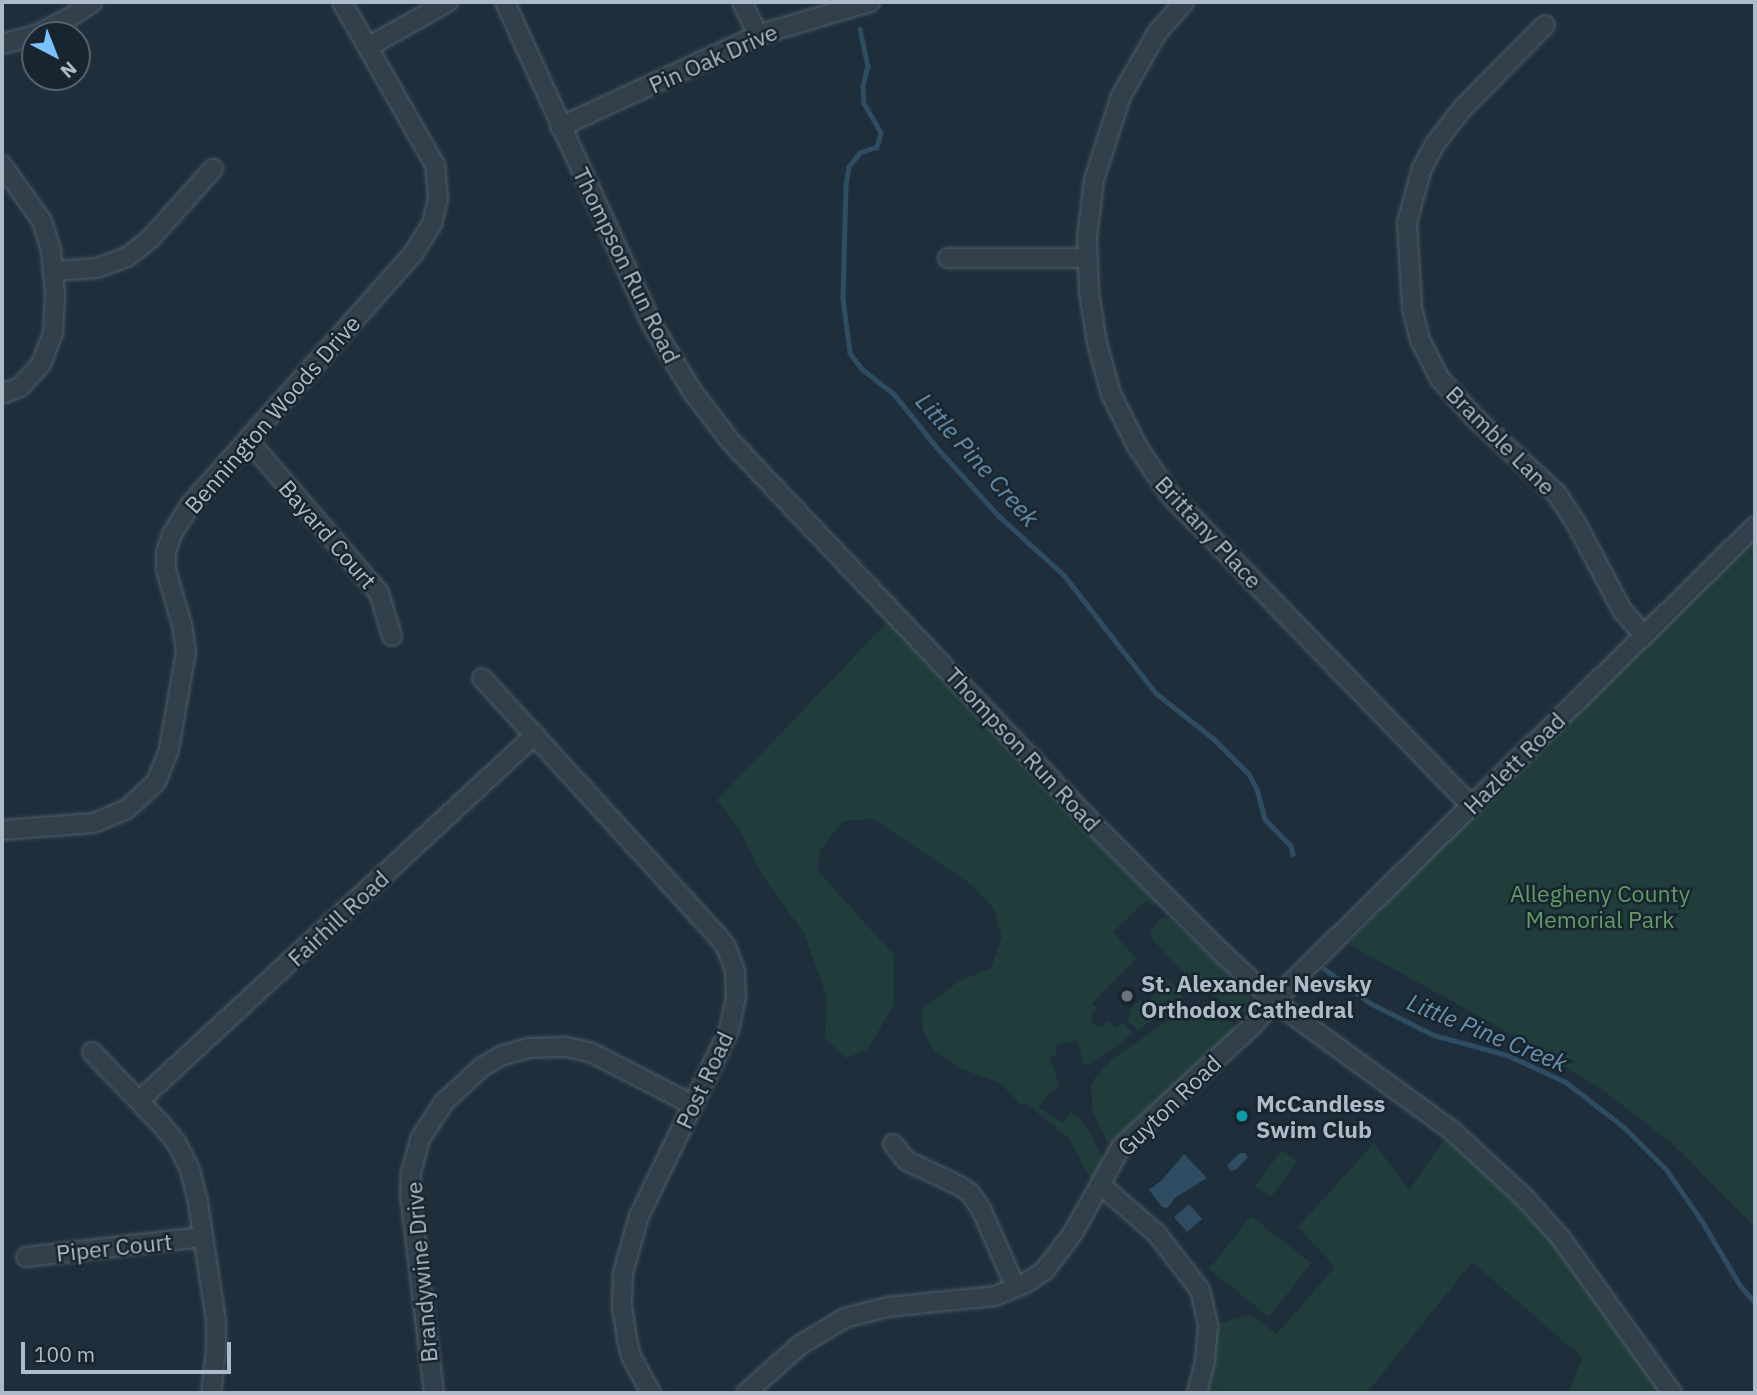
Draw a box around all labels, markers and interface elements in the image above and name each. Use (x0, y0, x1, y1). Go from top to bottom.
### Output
street label: Pin Oak Drive (644, 17, 782, 99)
north arrow (21, 21, 91, 91)
text: N (56, 57, 82, 84)
street label: Thompson Run Road (568, 163, 686, 367)
street label: Bennington Woods Drive (178, 309, 366, 519)
street label: Bramble Lane (1441, 380, 1561, 500)
water label: Little Pine Creek (910, 387, 1044, 533)
street label: Brittany Place (1150, 470, 1268, 594)
street label: Bayard Court (273, 474, 383, 594)
street label: Thompson Run Road (940, 661, 1106, 837)
street label: Hazlett Road (1457, 706, 1571, 820)
street label: Fairhill Road (282, 864, 394, 972)
park label: Allegheny County Memorial Park (1510, 879, 1690, 933)
place label: St. Alexander Nevsky Orthodox Cathedral (1141, 969, 1372, 1023)
marker: St. Alexander Nevsky Orthodox Cathedral (1119, 988, 1135, 1004)
water label: Little Pine Creek (1403, 988, 1571, 1078)
street label: Post Road (670, 1027, 738, 1133)
street label: Guyton Road (1112, 1049, 1226, 1161)
place label: McCandless Swim Club (1256, 1089, 1385, 1143)
marker: McCandless Swim Club (1234, 1108, 1250, 1124)
street label: Brandywine Drive (399, 1180, 443, 1364)
street label: Piper Court (55, 1227, 173, 1267)
scale bar (24, 1328, 234, 1372)
text: 100 m (34, 1340, 95, 1368)

